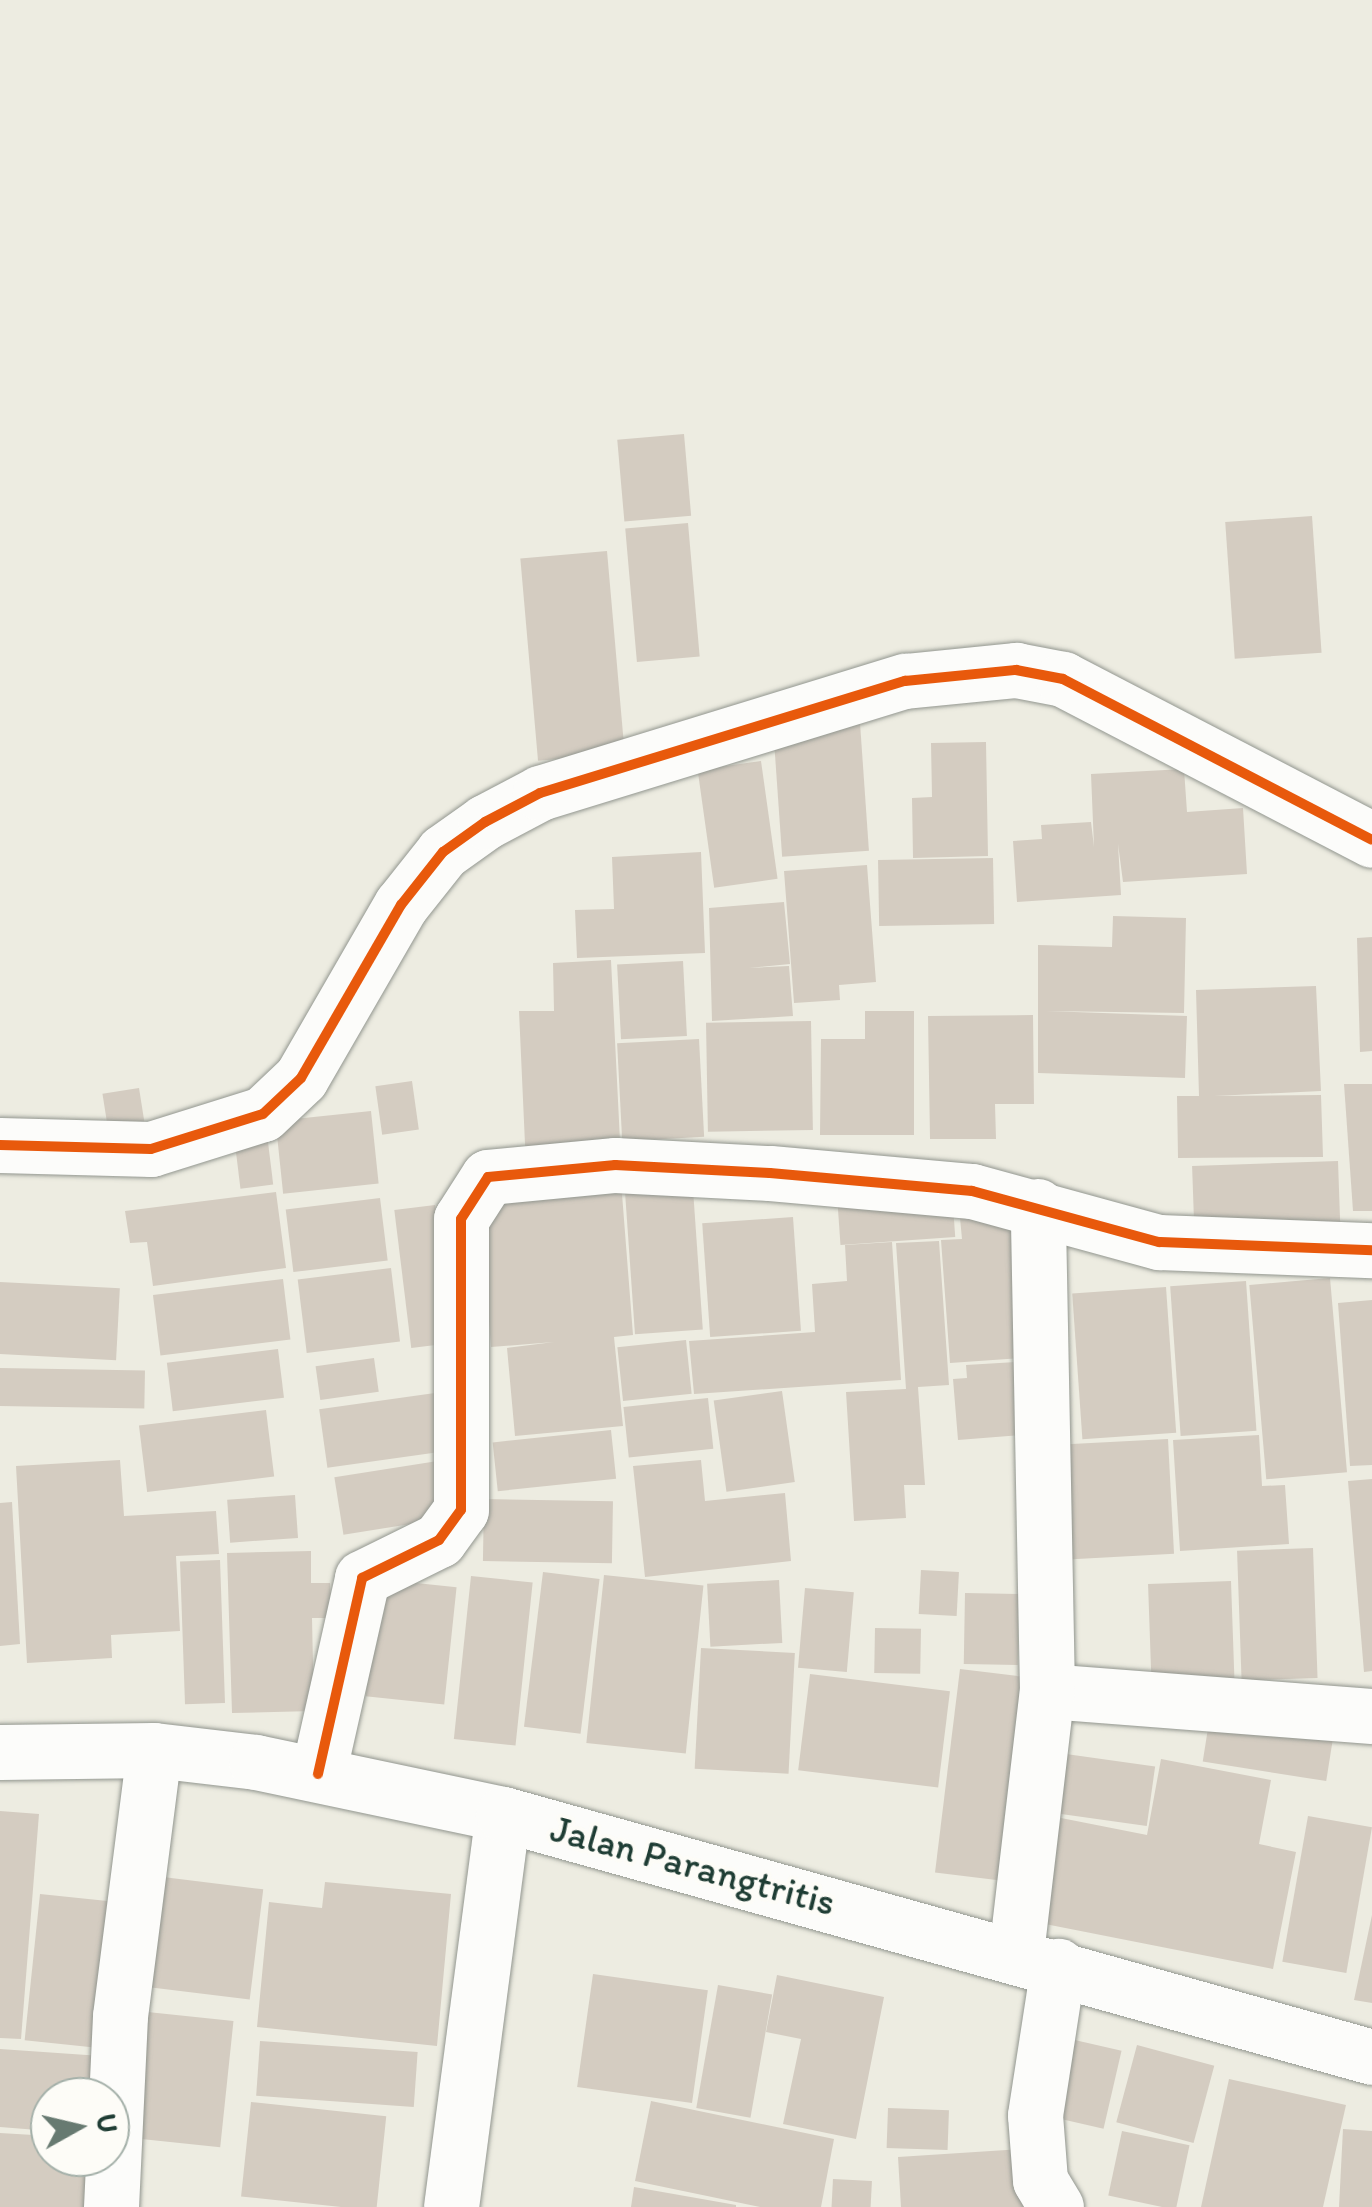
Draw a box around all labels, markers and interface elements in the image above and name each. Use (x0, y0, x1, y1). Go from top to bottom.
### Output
street label: Jalan Parangtritis (548, 1807, 838, 1925)
north arrow (30, 2077, 130, 2177)
text: U (90, 2112, 126, 2135)

